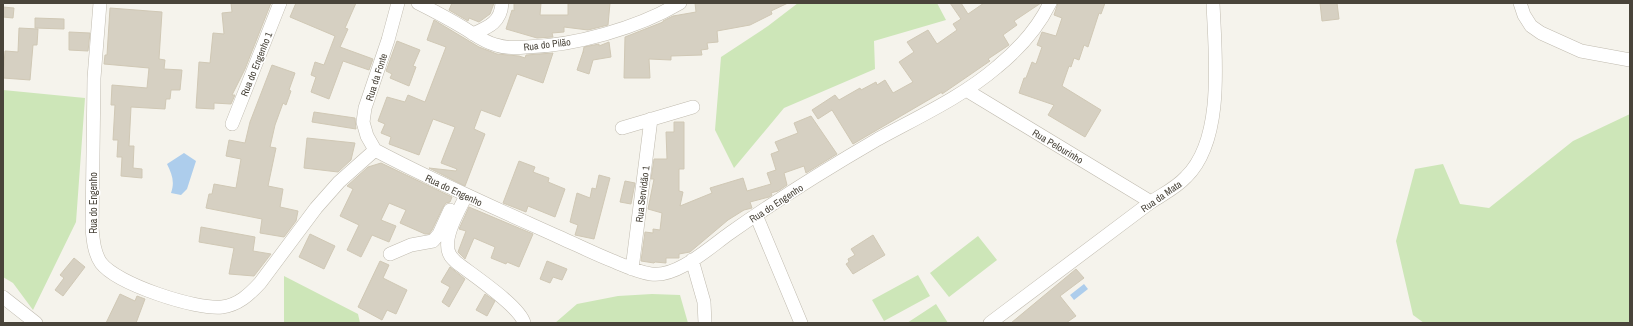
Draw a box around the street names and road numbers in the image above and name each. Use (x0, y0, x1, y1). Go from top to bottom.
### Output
street label: Rua do Engenho 1 (238, 30, 275, 98)
street label: Rua do Pilão (523, 35, 572, 54)
street label: Rua da Fonte (363, 51, 390, 103)
street label: Rua Pelourinho (1030, 126, 1086, 167)
street label: Rua Servidão 1 (633, 165, 652, 223)
street label: Rua do Engenho (87, 172, 100, 234)
street label: Rua do Engenho (423, 172, 485, 210)
street label: Rua da Mata (1138, 177, 1185, 215)
street label: Rua do Engenho (747, 181, 806, 226)

